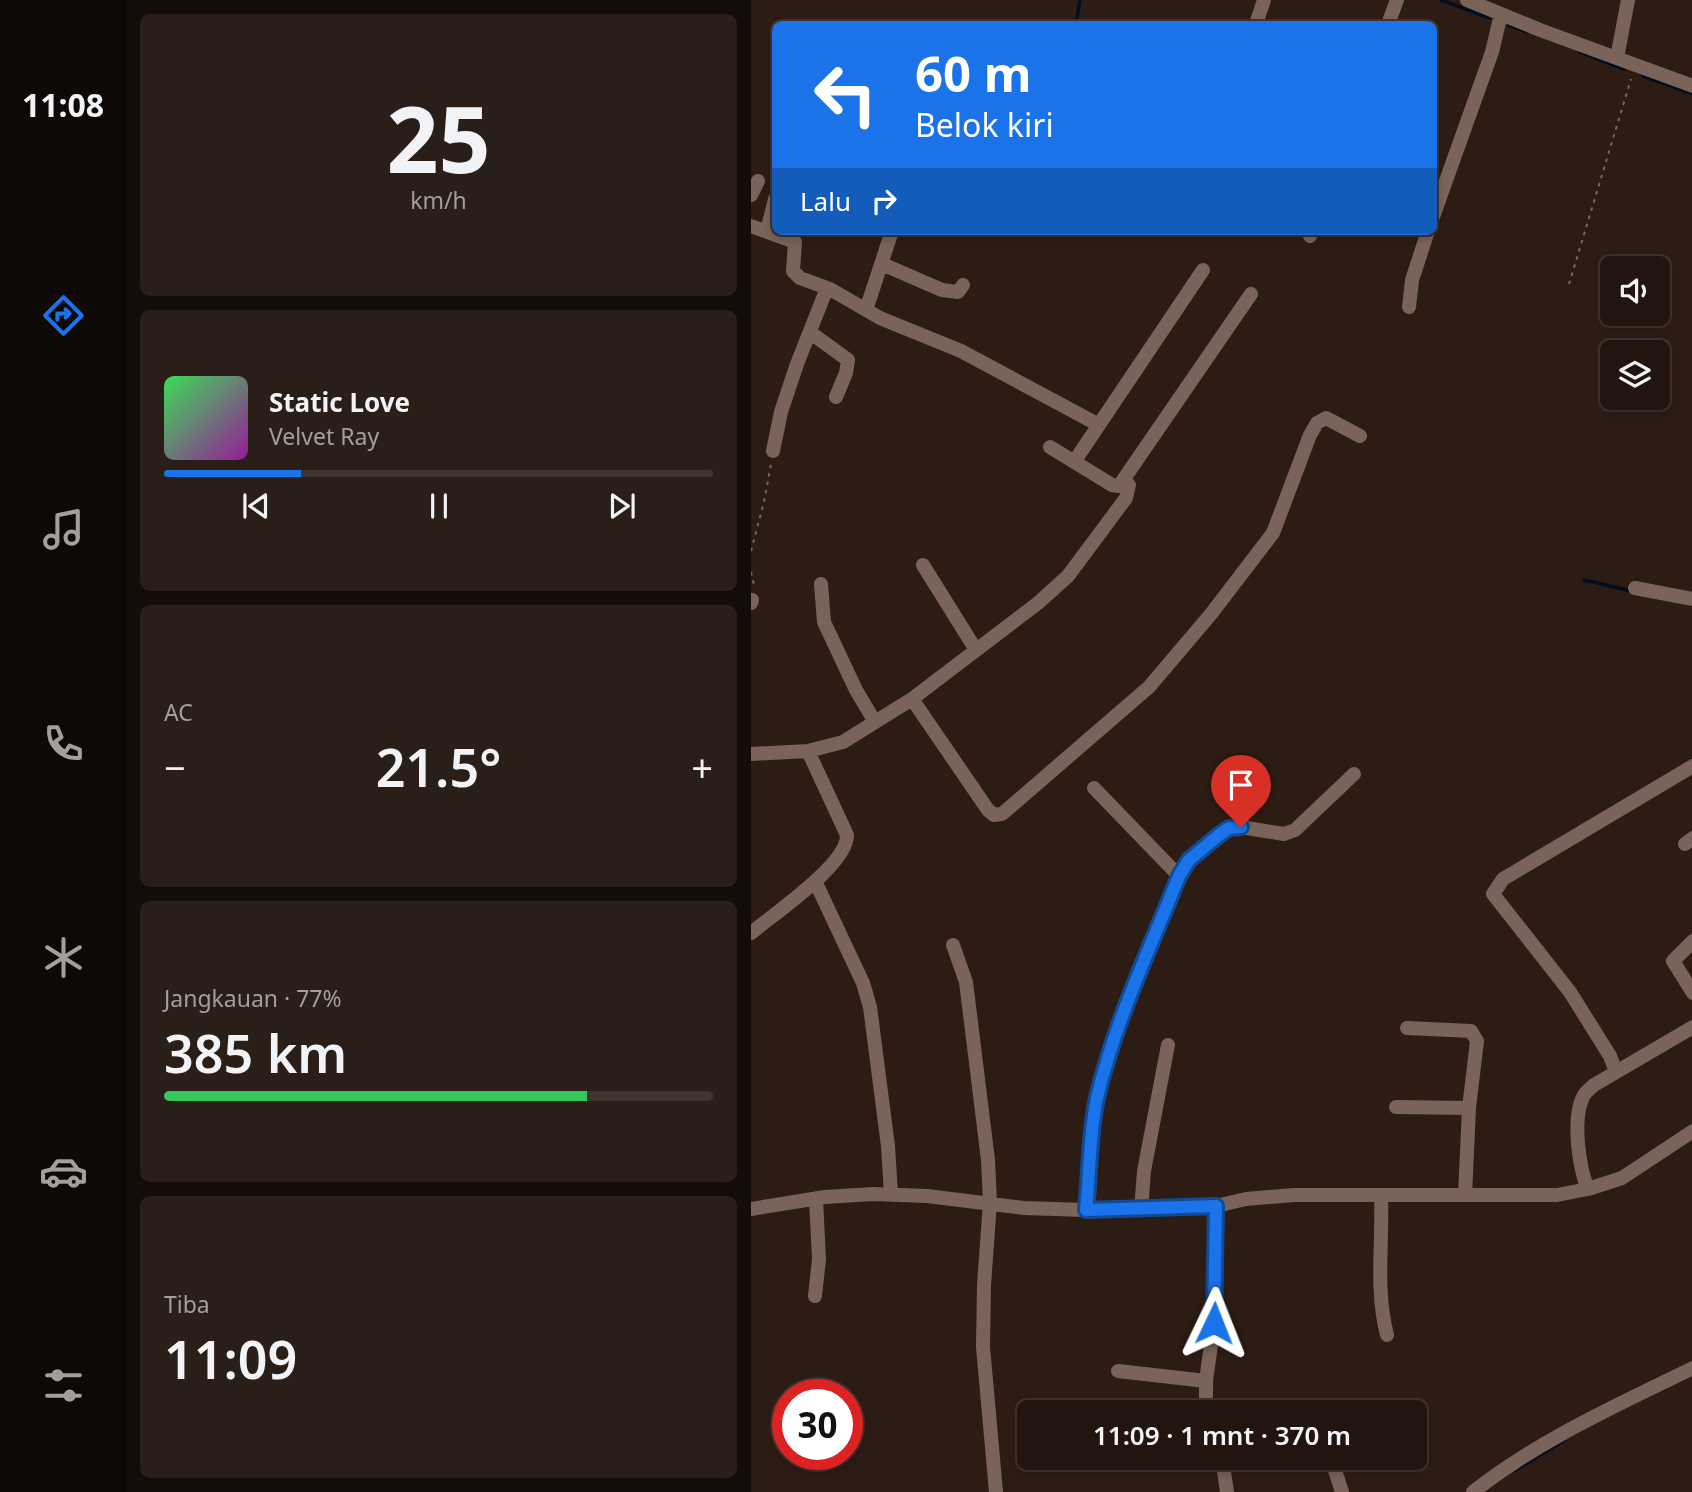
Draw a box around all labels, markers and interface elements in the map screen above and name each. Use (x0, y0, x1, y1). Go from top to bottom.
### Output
text: 60 m (915, 40, 1032, 106)
icon: left (800, 49, 891, 140)
text: 25 (386, 76, 491, 200)
text: 11:08 (22, 83, 104, 126)
text: Belok kiri (915, 103, 1054, 146)
icon: right (865, 182, 903, 220)
text: Lalu (800, 183, 851, 219)
text: km/h (410, 184, 467, 216)
map controls (1600, 256, 1670, 410)
button: sound (1600, 256, 1670, 326)
icon: directions (39, 291, 88, 340)
button: layers (1600, 340, 1670, 410)
text: Static Love (269, 384, 410, 420)
text: Velvet Ray (269, 420, 379, 452)
icon: previous (237, 487, 275, 525)
icon: pause (420, 487, 458, 525)
icon: next (603, 487, 641, 525)
icon: music (39, 505, 88, 554)
text: AC (164, 696, 193, 728)
icon: phone (39, 719, 88, 768)
text: 21.5° (376, 731, 501, 802)
text: − (164, 741, 186, 793)
text: + (691, 741, 713, 793)
pin (1211, 755, 1271, 827)
icon: arrive (1222, 766, 1260, 804)
icon: climate (39, 933, 88, 982)
text: Jangkauan · 77% (164, 982, 342, 1014)
text: 385 km (164, 1017, 347, 1088)
icon: car (39, 1147, 88, 1196)
position arrow (1177, 1286, 1251, 1360)
text: Tiba (164, 1288, 210, 1320)
text: 11:09 (164, 1323, 297, 1394)
icon: filters (39, 1361, 88, 1410)
speed limit sign: 30 (772, 1379, 863, 1470)
text: 11:09 · 1 mnt · 370 m (1093, 1417, 1351, 1453)

